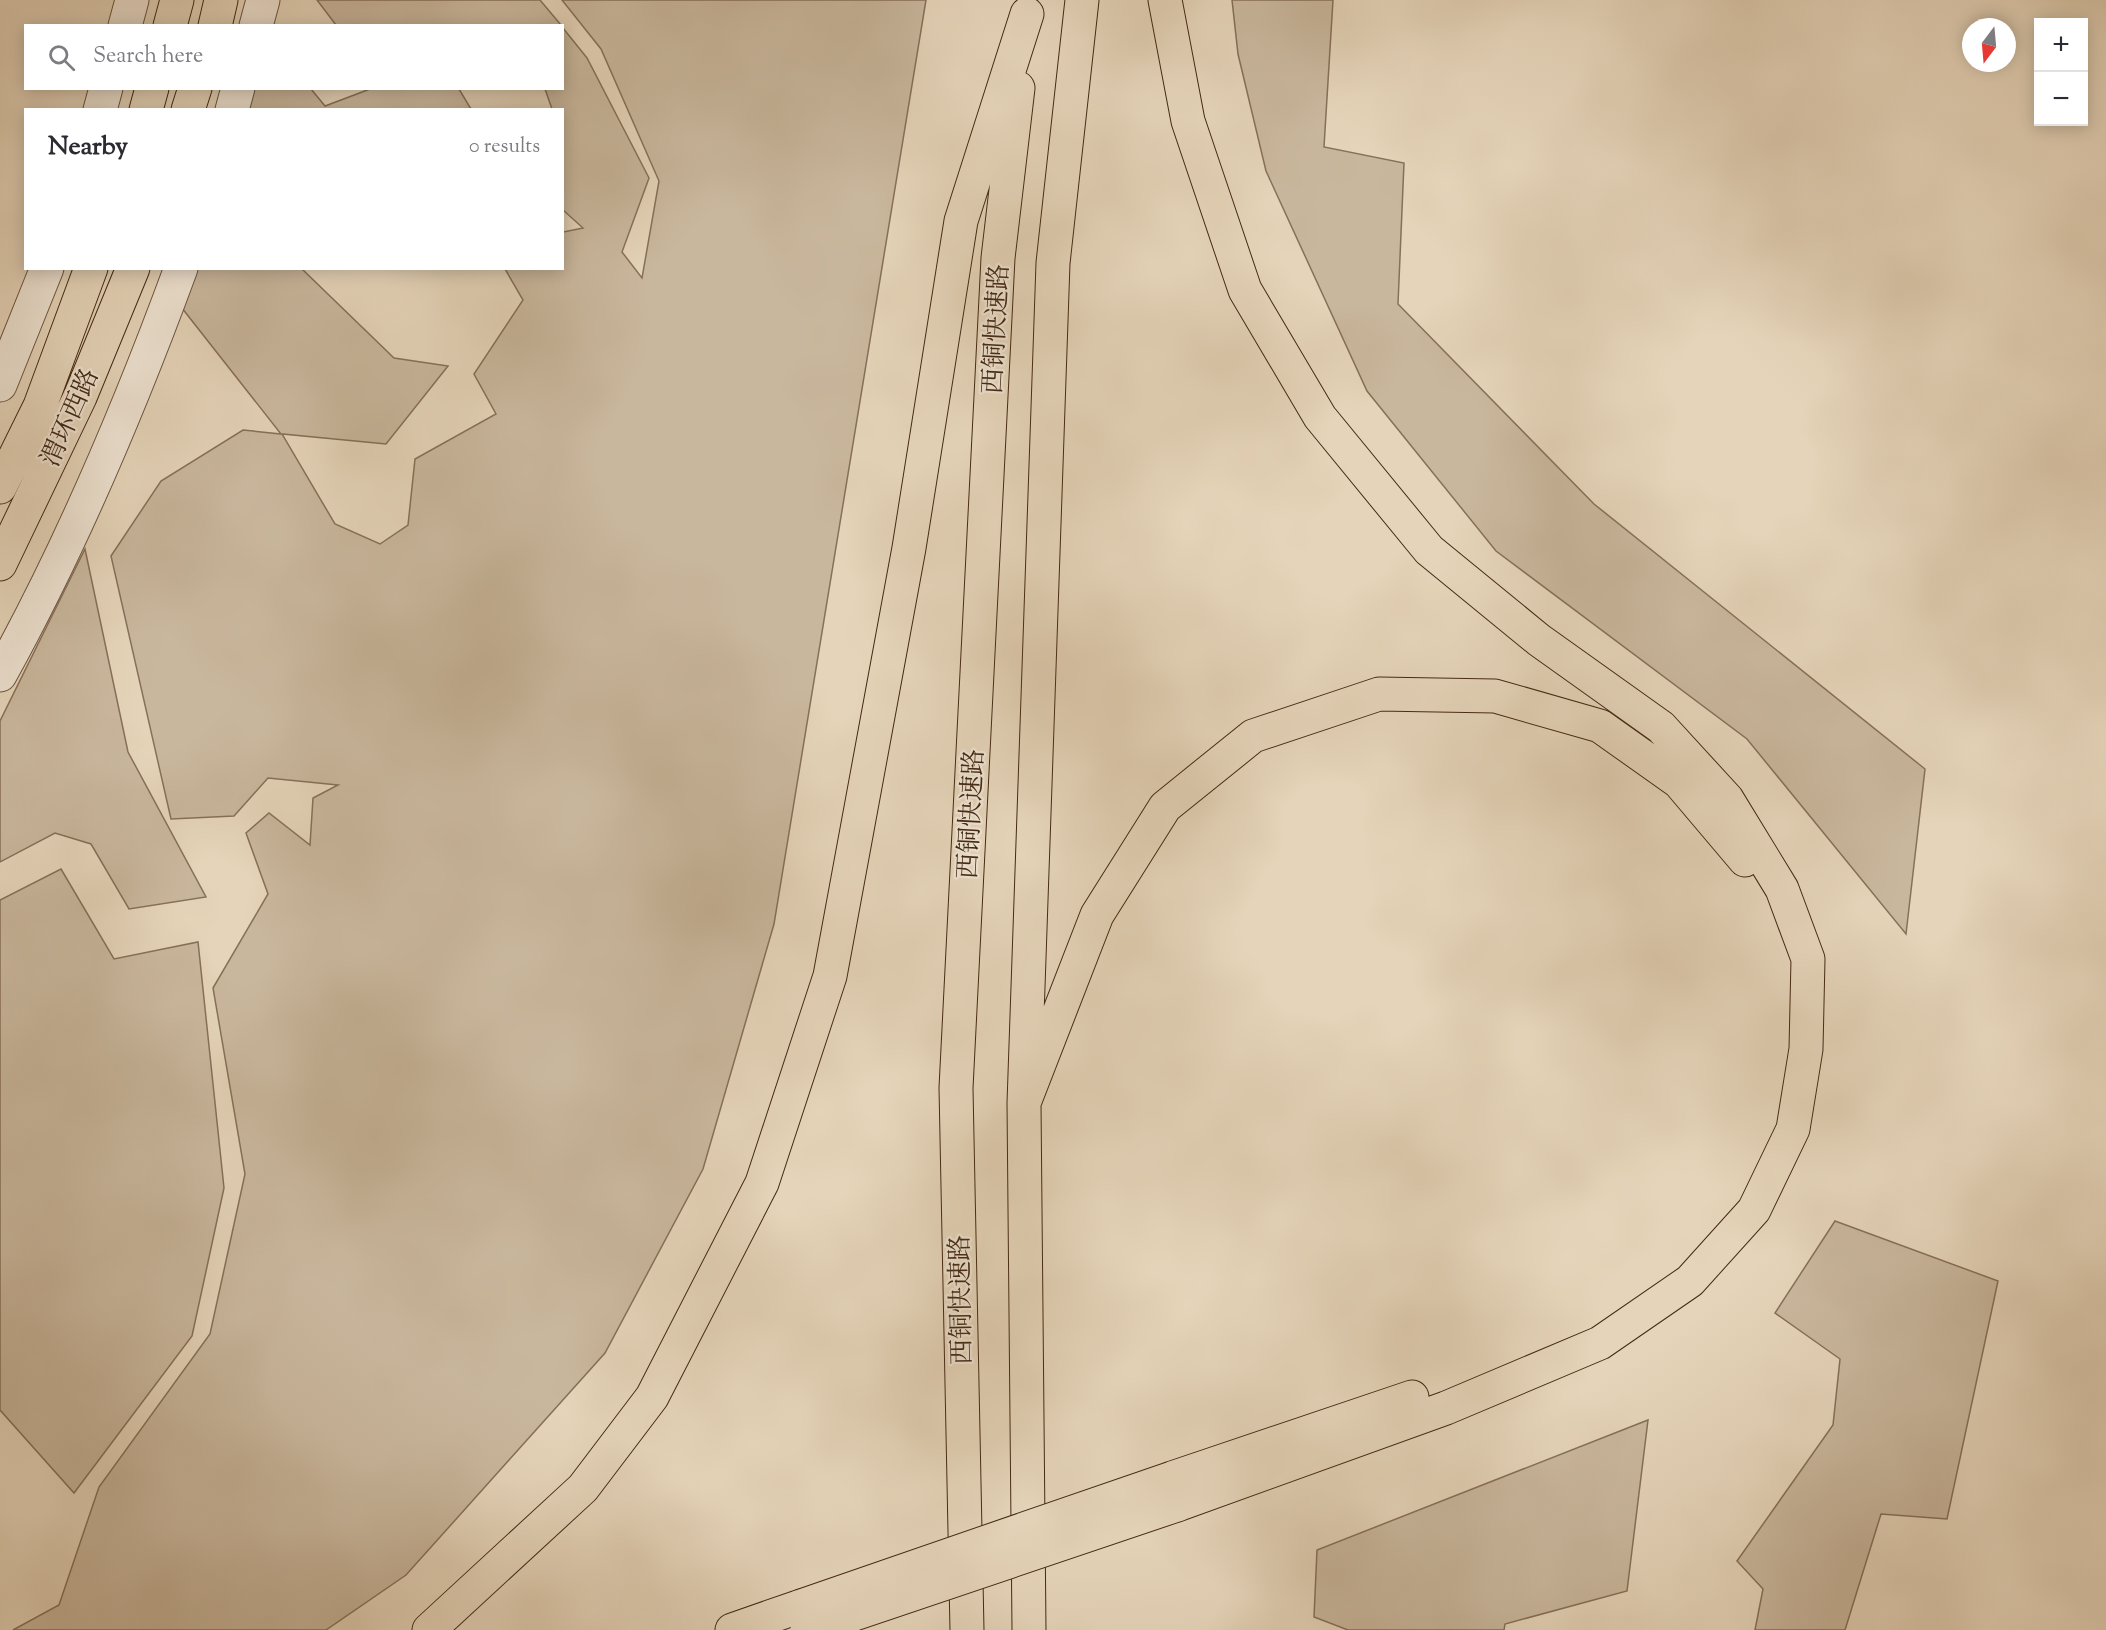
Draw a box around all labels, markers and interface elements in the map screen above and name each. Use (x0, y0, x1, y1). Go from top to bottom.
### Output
north arrow (1962, 18, 2016, 72)
map controls (2034, 18, 2088, 126)
button: + (2034, 18, 2088, 72)
search box (24, 24, 564, 90)
icon: search (45, 41, 78, 74)
text: Search here (93, 41, 203, 73)
button: − (2034, 72, 2088, 126)
text: Nearby (48, 129, 128, 166)
text: 0 results (469, 133, 540, 162)
street label: 西铜快速路 (976, 263, 1019, 395)
street label: 渭环西路 (33, 363, 109, 473)
street label: 西铜快速路 (951, 748, 994, 880)
street label: 西铜快速路 (943, 1235, 982, 1365)

